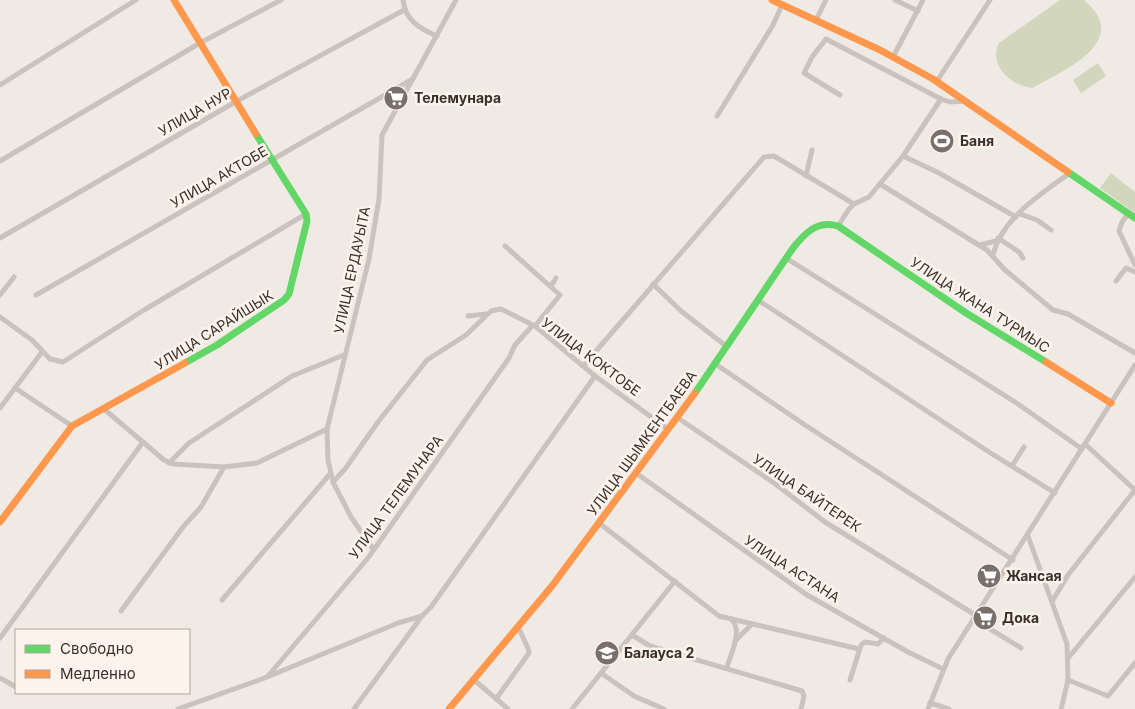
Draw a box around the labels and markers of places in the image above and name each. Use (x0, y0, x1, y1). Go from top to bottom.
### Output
supermarket icon: Телемунара (383, 85, 409, 111)
place label: Телемунара (414, 89, 501, 106)
sports icon: Баня (929, 128, 955, 154)
place label: Баня (960, 132, 994, 149)
supermarket icon: Жансая (976, 563, 1002, 589)
place label: Жансая (1006, 567, 1062, 584)
supermarket icon: Дока (972, 605, 998, 631)
place label: Дока (1002, 609, 1039, 626)
school or university icon: Балауса 2 (594, 640, 620, 666)
place label: Балауса 2 (624, 644, 695, 661)

